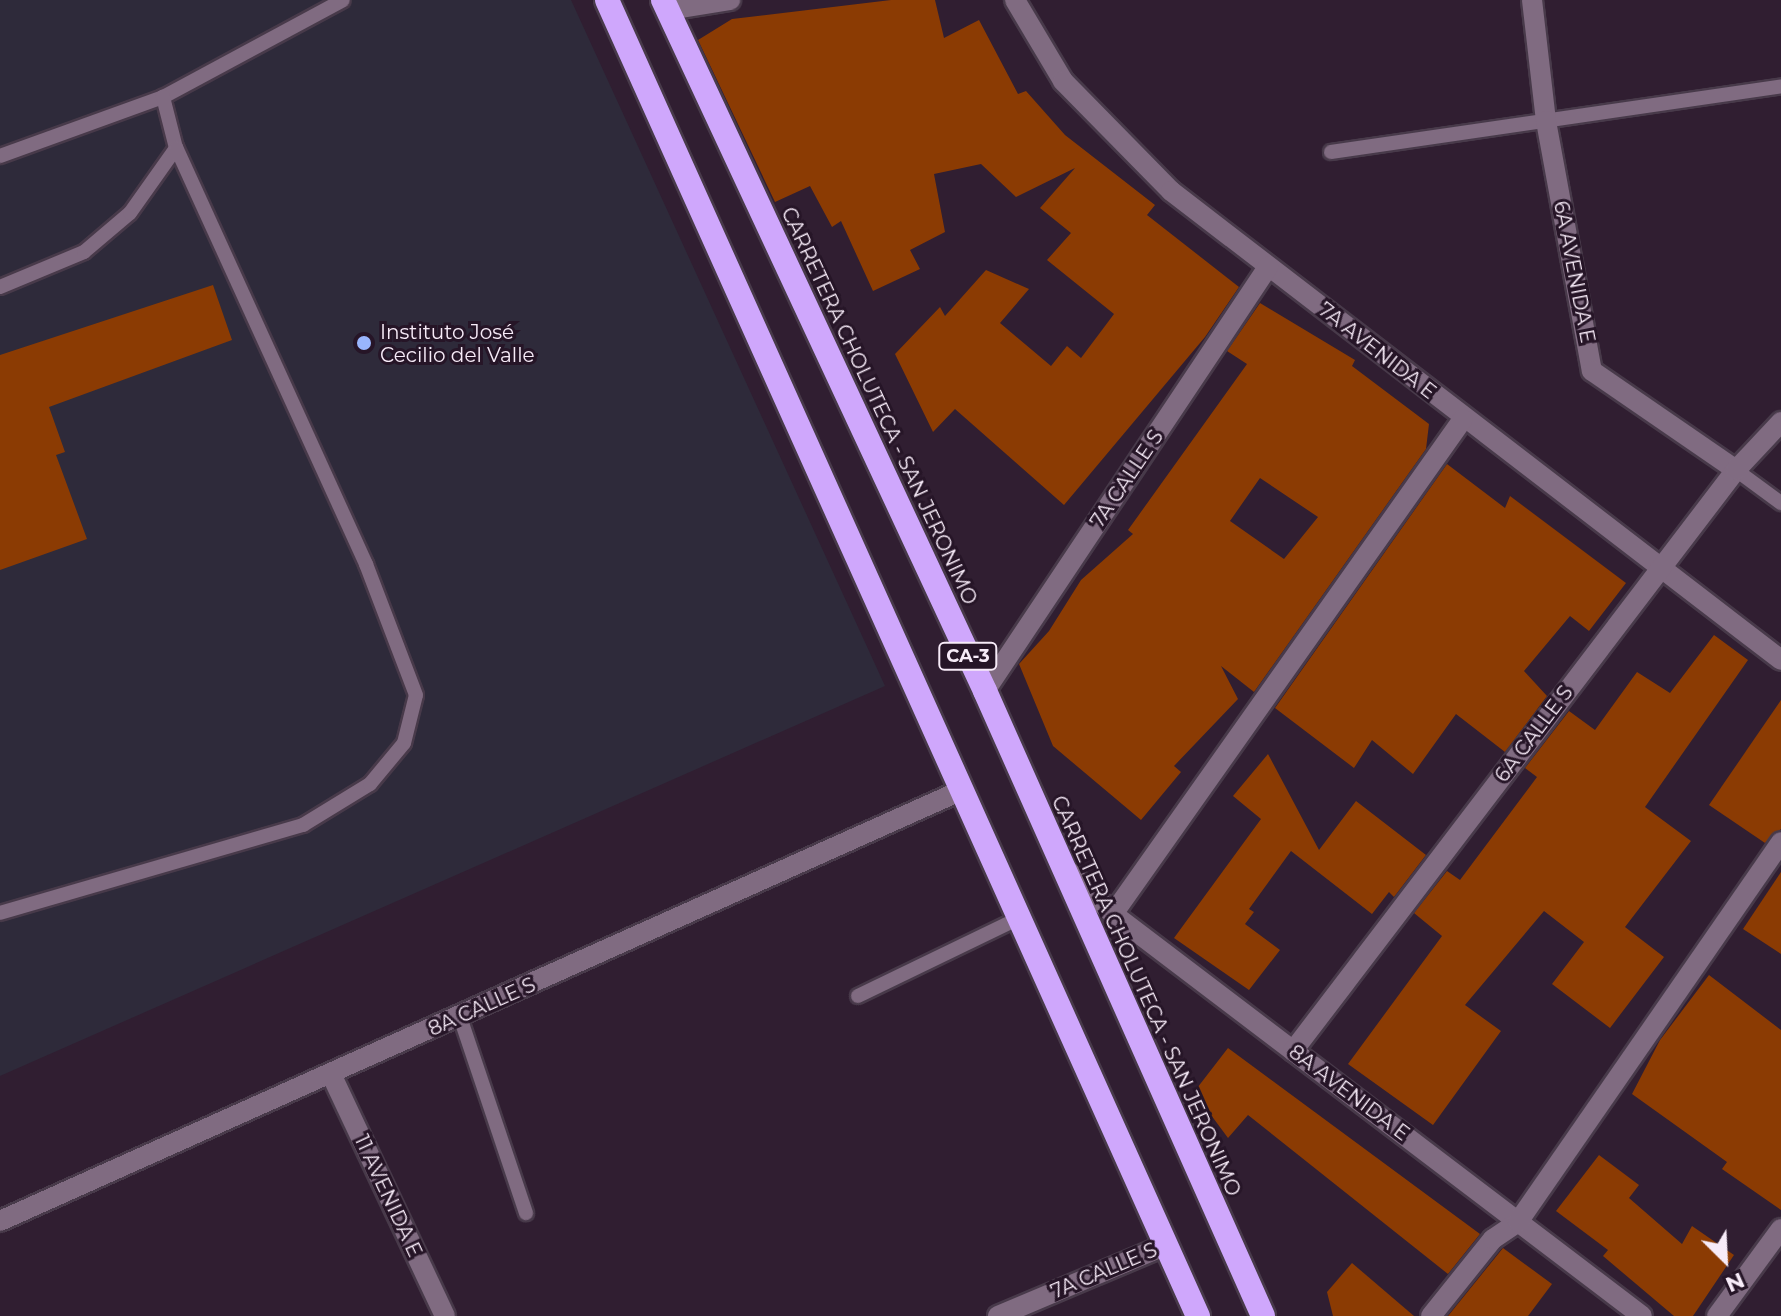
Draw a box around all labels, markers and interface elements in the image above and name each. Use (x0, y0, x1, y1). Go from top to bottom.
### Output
street label: 6A AVENIDA E (1548, 199, 1600, 345)
street label: CARRETERA CHOLUTECA - SAN JERONIMO (776, 203, 982, 609)
street label: 7A AVENIDA E (1314, 298, 1440, 404)
place label: Instituto José Cecilio del Valle (380, 320, 535, 367)
marker: Instituto José Cecilio del Valle (355, 334, 373, 352)
street label: 7A CALLE S (1086, 426, 1168, 532)
road number: CA-3 (938, 642, 998, 670)
street label: 6A CALLE S (1490, 681, 1578, 787)
street label: CARRETERA CHOLUTECA - SAN JERONIMO (1046, 792, 1246, 1200)
street label: 8A CALLE S (425, 973, 539, 1041)
street label: 8A AVENIDA E (1284, 1040, 1414, 1146)
street label: 11 AVENIDA E (349, 1131, 427, 1261)
north arrow (1685, 1220, 1765, 1300)
street label: 7A CALLE S (1047, 1238, 1161, 1304)
text: N (1721, 1266, 1749, 1298)

